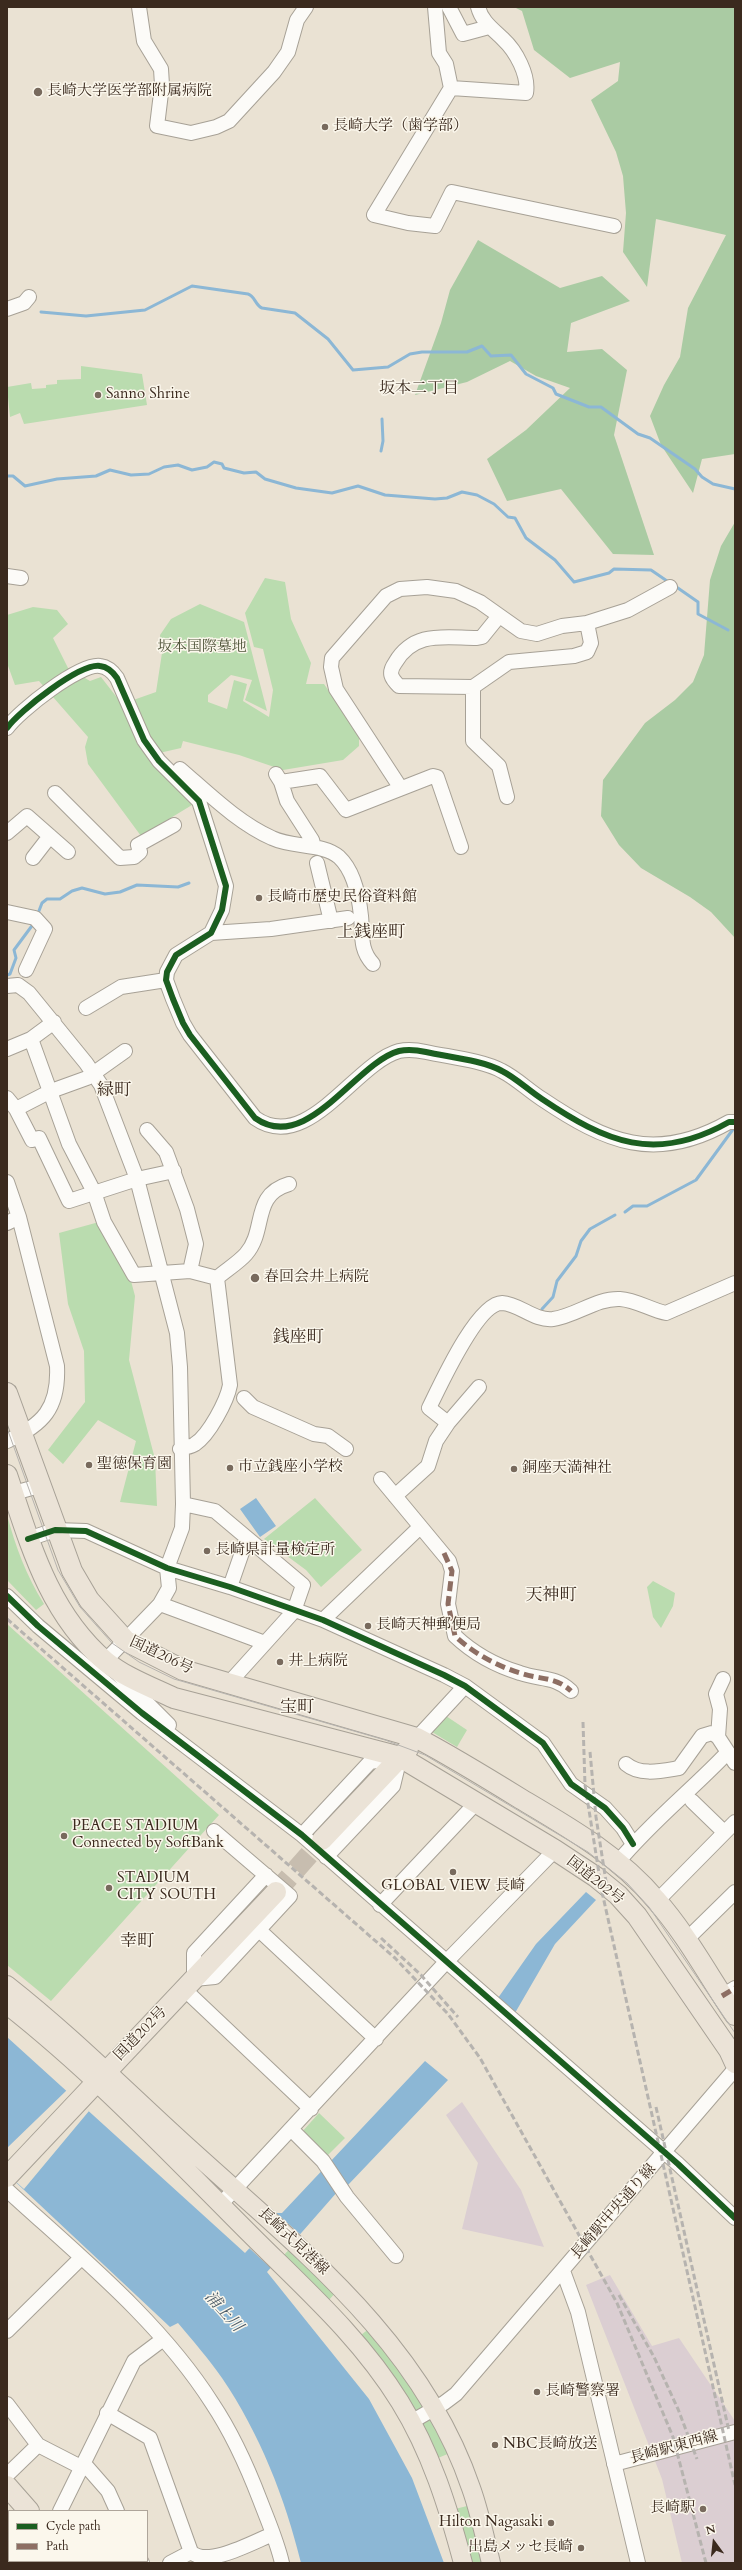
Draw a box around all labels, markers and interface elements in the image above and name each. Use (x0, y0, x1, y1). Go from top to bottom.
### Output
place label: 長崎大学医学部附属病院 (47, 83, 212, 101)
marker: 長崎大学医学部附属病院 (32, 86, 44, 98)
place label: 長崎大学（歯学部） (333, 118, 468, 136)
marker: 長崎大学（歯学部） (320, 122, 330, 132)
district label: 坂本二丁目 (379, 379, 459, 399)
place label: Sanno Shrine (106, 386, 190, 404)
marker: Sanno Shrine (93, 390, 103, 400)
park label: 坂本国際墓地 (157, 639, 247, 657)
place label: 長崎市歴史民俗資料館 (267, 889, 417, 907)
marker: 長崎市歴史民俗資料館 (254, 893, 264, 903)
district label: 上銭座町 (337, 923, 405, 943)
district label: 緑町 (97, 1081, 131, 1101)
place label: 春回会井上病院 (264, 1269, 369, 1287)
marker: 春回会井上病院 (249, 1272, 261, 1284)
district label: 銭座町 (273, 1328, 323, 1348)
place label: 聖徳保育園 (97, 1456, 172, 1474)
place label: 市立銭座小学校 (238, 1459, 343, 1477)
marker: 聖徳保育園 (84, 1460, 94, 1470)
place label: 銅座天満神社 (522, 1460, 612, 1478)
marker: 市立銭座小学校 (225, 1463, 235, 1473)
marker: 銅座天満神社 (509, 1464, 519, 1474)
place label: 長崎県計量検定所 (215, 1542, 335, 1560)
marker: 長崎県計量検定所 (202, 1546, 212, 1556)
district label: 天神町 (526, 1586, 576, 1606)
place label: 長崎天神郵便局 (376, 1617, 481, 1635)
marker: 長崎天神郵便局 (363, 1621, 373, 1631)
street label: 国道206号 (126, 1633, 196, 1679)
place label: 井上病院 (288, 1653, 348, 1671)
marker: 井上病院 (275, 1657, 285, 1667)
district label: 宝町 (280, 1698, 314, 1718)
place label: PEACE STADIUM Connected by SoftBank (72, 1818, 224, 1853)
marker: PEACE STADIUM Connected by SoftBank (59, 1831, 69, 1841)
street label: 国道202号 (563, 1853, 627, 1909)
marker: GLOBAL VIEW 長崎 (448, 1867, 458, 1877)
place label: STADIUM CITY SOUTH (117, 1870, 216, 1905)
place label: GLOBAL VIEW 長崎 (381, 1878, 525, 1896)
marker: STADIUM CITY SOUTH (104, 1883, 114, 1893)
district label: 幸町 (120, 1932, 154, 1952)
street label: 国道202号 (111, 2003, 171, 2065)
street label: 長崎駅中央通り線 (568, 2161, 660, 2263)
street label: 長崎式見港線 (254, 2205, 332, 2279)
water label: 浦上川 (200, 2288, 246, 2336)
place label: 長崎警察署 (545, 2383, 620, 2401)
marker: 長崎警察署 (532, 2387, 542, 2397)
street label: 長崎駅東西線 (628, 2428, 720, 2468)
place label: NBC長崎放送 (503, 2436, 597, 2454)
marker: NBC長崎放送 (490, 2440, 500, 2450)
place label: 長崎駅 (650, 2500, 695, 2518)
marker: 長崎駅 (698, 2504, 708, 2514)
legend (8, 2510, 148, 2562)
place label: Hilton Nagasaki (439, 2514, 543, 2532)
text: Cycle path (46, 2518, 101, 2534)
marker: Hilton Nagasaki (546, 2518, 556, 2528)
text: N (704, 2521, 717, 2538)
north arrow (694, 2522, 734, 2562)
text: Path (46, 2538, 69, 2554)
place label: 出島メッセ長崎 (468, 2539, 573, 2557)
marker: 出島メッセ長崎 (576, 2543, 586, 2553)

